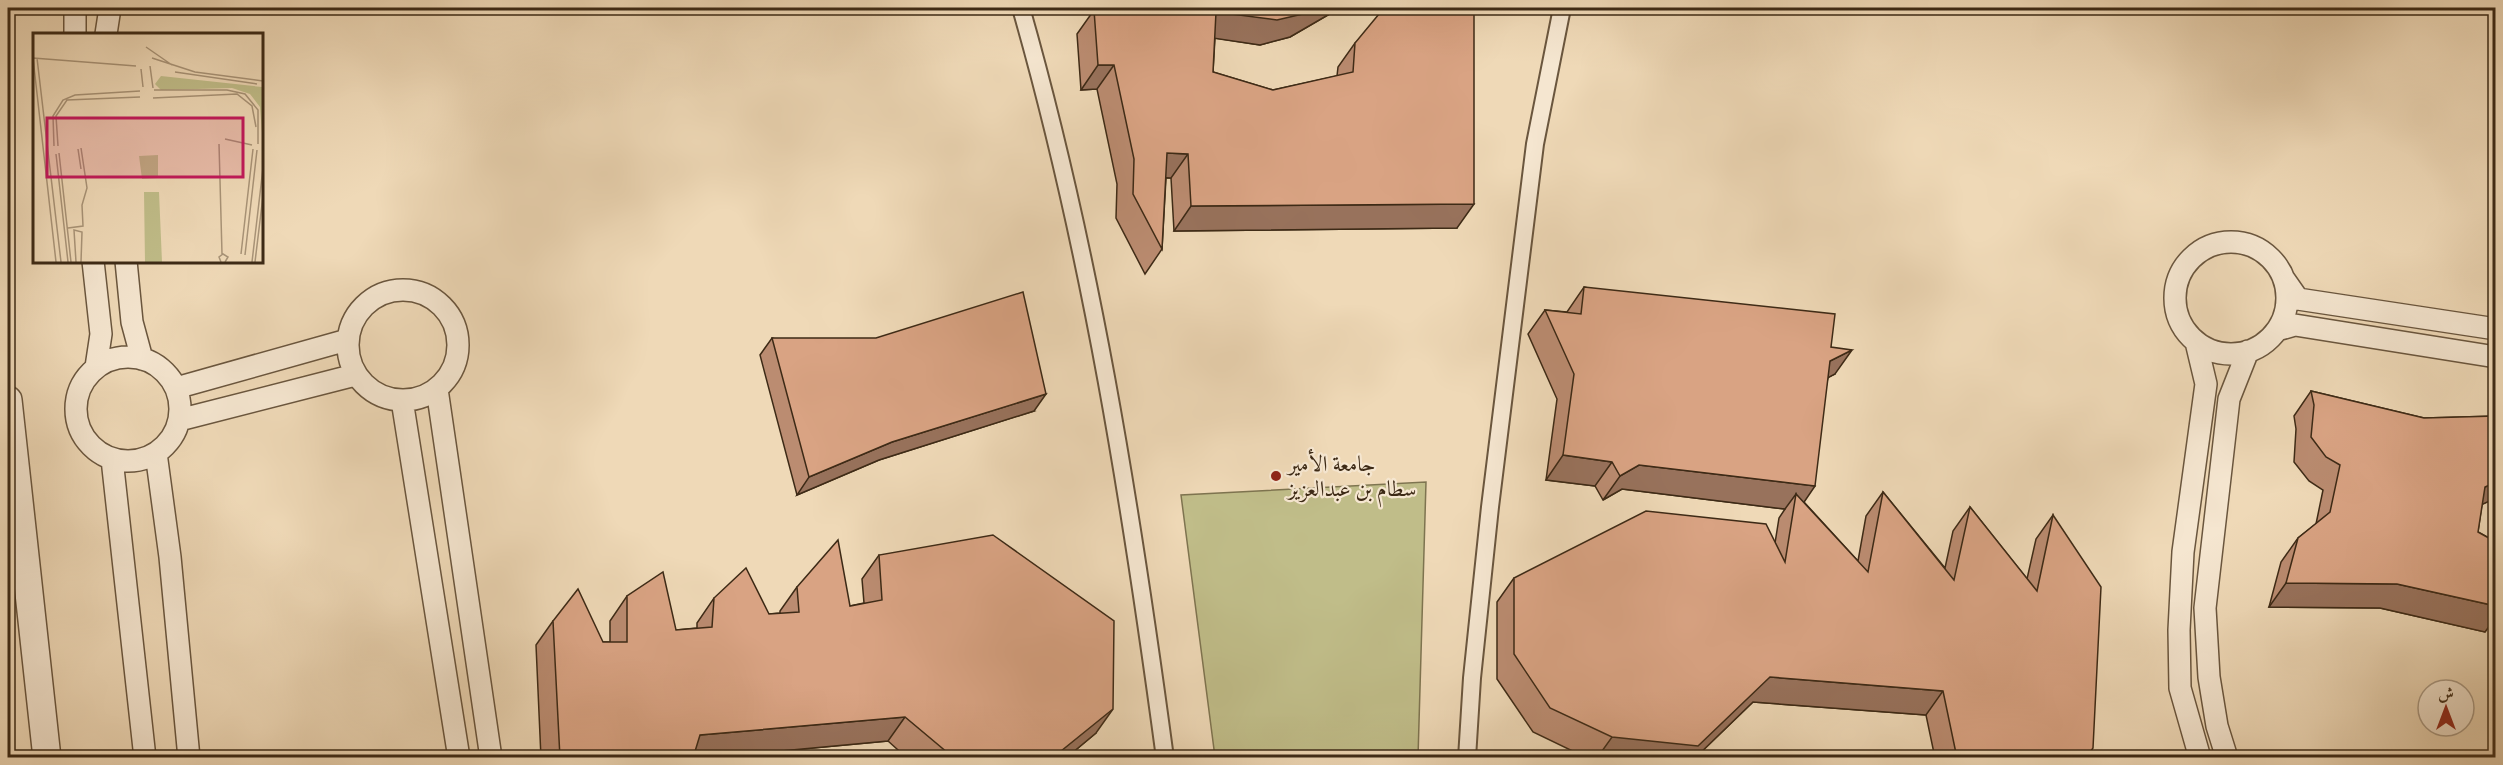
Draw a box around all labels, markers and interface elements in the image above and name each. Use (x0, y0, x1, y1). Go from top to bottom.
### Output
inset map (33, 33, 262, 262)
place label: جامعة الأمير سطام بن عبدالعزيز (1286, 447, 1416, 508)
marker: جامعة الأمير سطام بن عبدالعزيز (1269, 469, 1283, 483)
north arrow (2416, 678, 2476, 738)
text: ش (2438, 681, 2454, 705)

